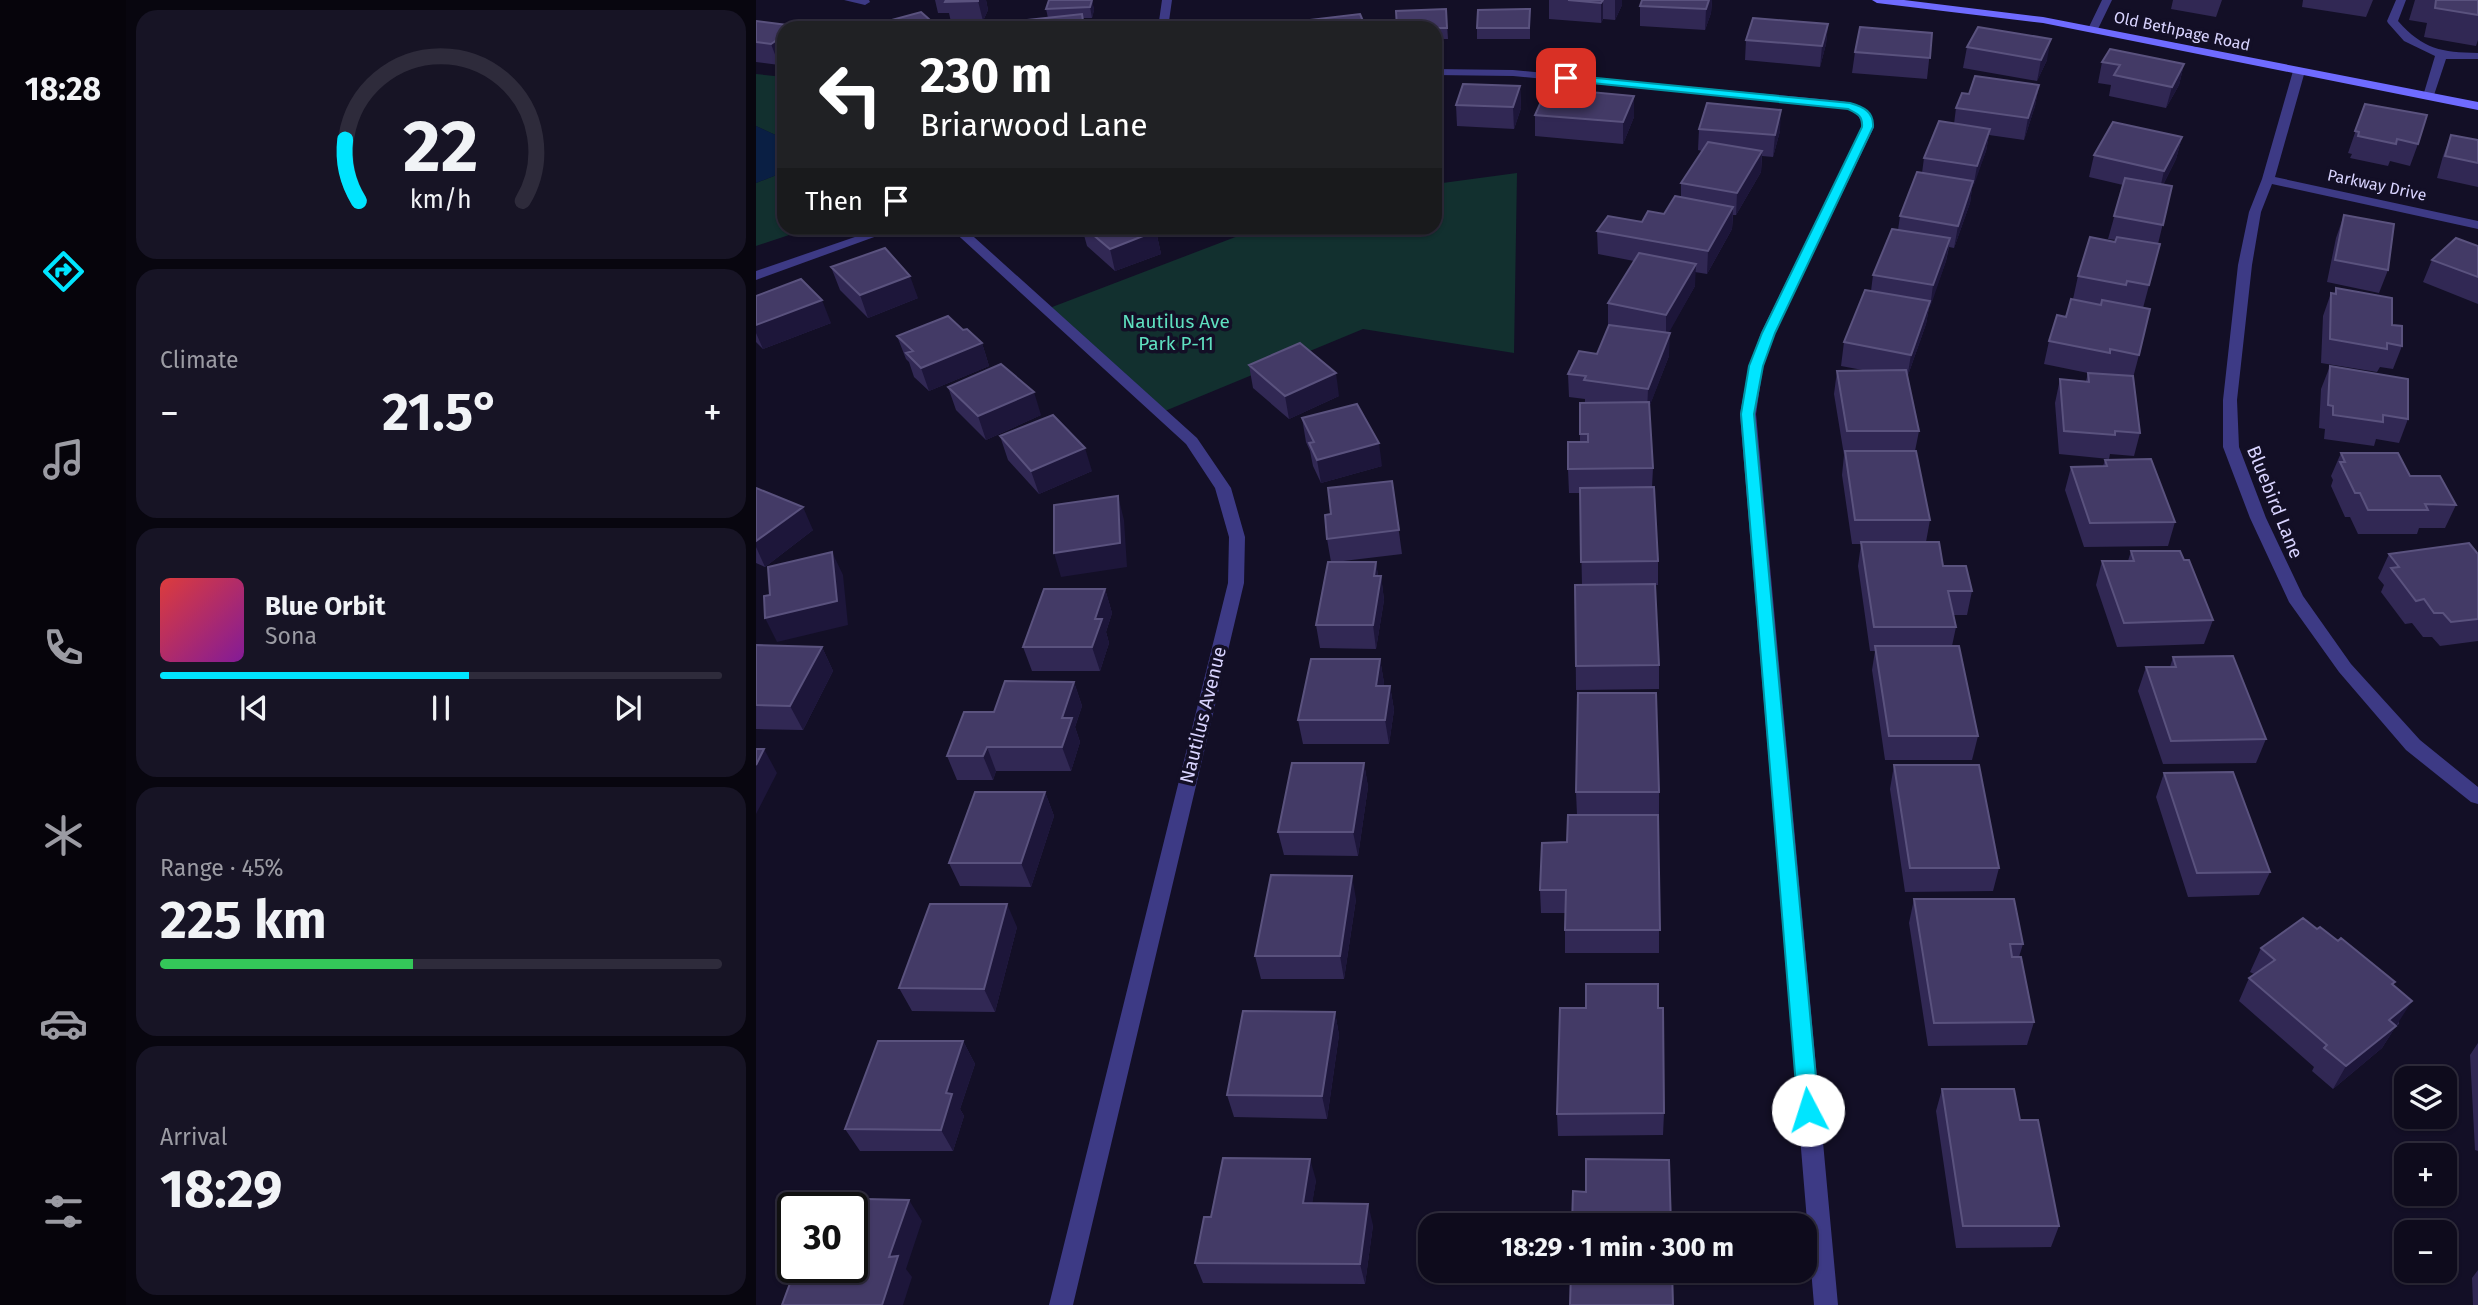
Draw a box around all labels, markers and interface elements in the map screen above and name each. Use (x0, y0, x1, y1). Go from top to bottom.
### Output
street label: Old Bethpage Road (2112, 7, 2252, 55)
text: 230 m (920, 46, 1052, 105)
pin (1536, 48, 1596, 108)
icon: left (805, 49, 896, 140)
icon: arrive (1547, 59, 1585, 97)
text: 18:28 (25, 70, 101, 108)
text: 22 (403, 103, 479, 190)
text: Briarwood Lane (920, 106, 1148, 144)
street label: Parkway Drive (2326, 165, 2428, 205)
icon: arrive (877, 182, 915, 220)
text: km/h (410, 184, 472, 214)
text: Then (805, 186, 863, 217)
icon: directions (39, 247, 88, 296)
park label: Nautilus Ave Park P-11 (1122, 310, 1230, 355)
text: Climate (160, 346, 239, 374)
text: 21.5° (382, 381, 500, 444)
text: − (160, 390, 179, 436)
text: + (703, 390, 722, 436)
icon: music (39, 435, 88, 484)
street label: Bluebird Lane (2242, 442, 2308, 562)
text: Blue Orbit (265, 591, 385, 622)
text: Sona (265, 622, 317, 650)
icon: phone (39, 623, 88, 672)
street label: Nautilus Avenue (1175, 644, 1231, 786)
icon: previous (235, 689, 273, 727)
icon: pause (422, 689, 460, 727)
icon: next (609, 689, 647, 727)
icon: climate (39, 811, 88, 860)
text: Range · 45% (160, 854, 284, 882)
text: 225 km (160, 889, 327, 952)
icon: car (39, 999, 88, 1048)
map controls (2394, 1066, 2457, 1283)
button: layers (2394, 1066, 2457, 1129)
position arrow (1771, 1073, 1845, 1147)
text: Arrival (160, 1123, 227, 1151)
button: + (2394, 1143, 2457, 1206)
text: 18:29 (160, 1158, 282, 1221)
icon: filters (39, 1187, 88, 1236)
speed limit sign: 30 (777, 1192, 868, 1283)
button: − (2394, 1220, 2457, 1283)
text: 18:29 · 1 min · 300 m (1501, 1232, 1734, 1263)

